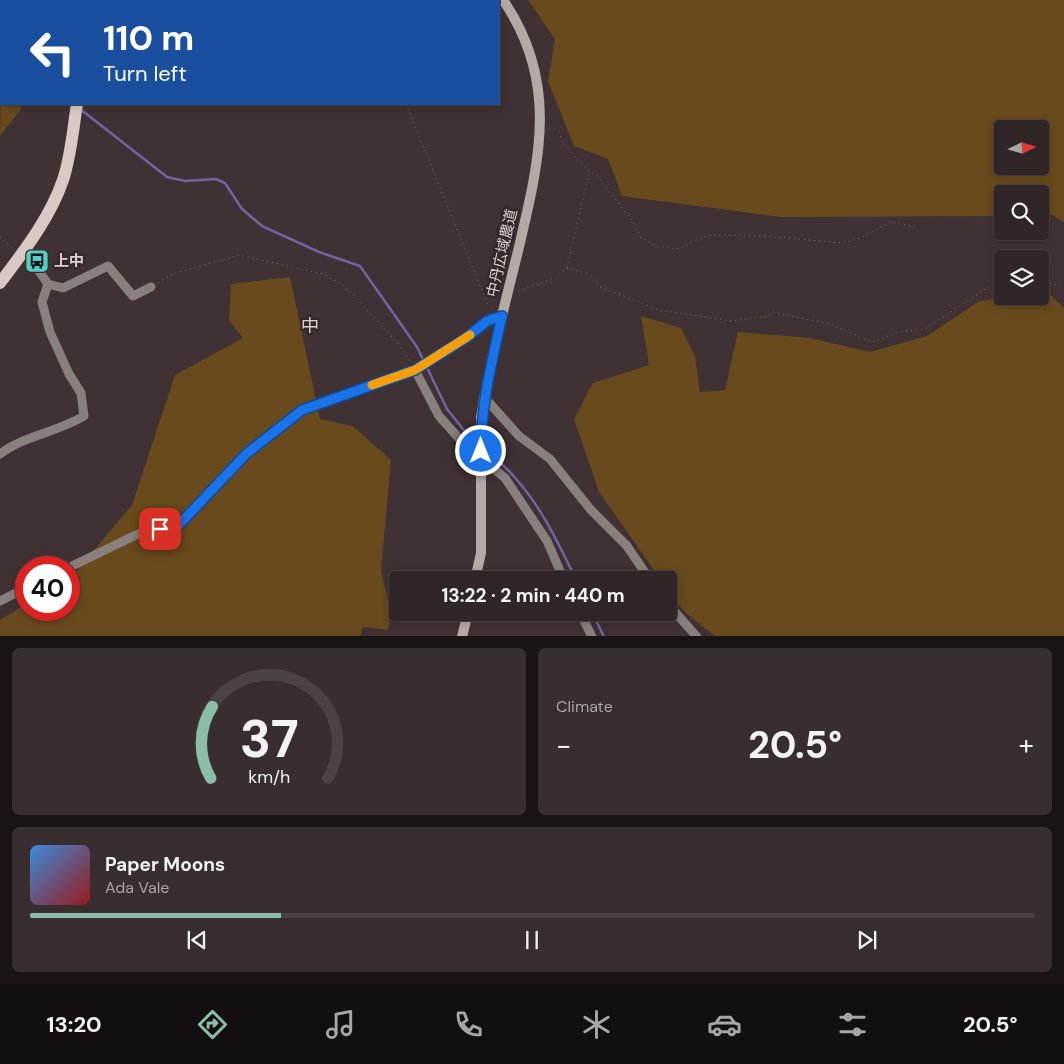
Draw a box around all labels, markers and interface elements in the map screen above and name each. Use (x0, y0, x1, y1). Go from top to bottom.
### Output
text: 110 m (103, 15, 194, 61)
icon: left (20, 20, 85, 85)
text: Turn left (103, 59, 187, 88)
north arrow (994, 120, 1049, 175)
map controls (994, 120, 1049, 305)
button: search (994, 185, 1049, 240)
street label: 中丹広域農道 (482, 207, 522, 299)
bus stop icon: 上中 (24, 248, 50, 274)
button: layers (994, 250, 1049, 305)
place label: 上中 (54, 251, 84, 271)
district label: 中 (301, 314, 319, 338)
position arrow (454, 424, 506, 476)
pin (139, 508, 181, 550)
icon: arrive (146, 515, 174, 543)
speed limit sign: 40 (15, 556, 80, 621)
text: 13:22 · 2 min · 440 m (441, 583, 625, 608)
text: Climate (556, 696, 613, 717)
text: 37 (240, 705, 298, 773)
text: 20.5° (748, 720, 842, 770)
text: − (556, 727, 571, 764)
text: + (1019, 727, 1034, 764)
text: km/h (248, 765, 290, 789)
text: Paper Moons (105, 852, 225, 877)
text: Ada Vale (105, 877, 169, 898)
icon: previous (183, 926, 211, 954)
icon: pause (518, 926, 546, 954)
icon: next (853, 926, 881, 954)
icon: directions (195, 1007, 230, 1042)
icon: music (323, 1007, 358, 1042)
icon: phone (451, 1007, 486, 1042)
icon: climate (579, 1007, 614, 1042)
icon: car (707, 1007, 742, 1042)
icon: filters (835, 1007, 870, 1042)
text: 13:20 (47, 1010, 102, 1039)
text: 20.5° (963, 1010, 1017, 1039)

